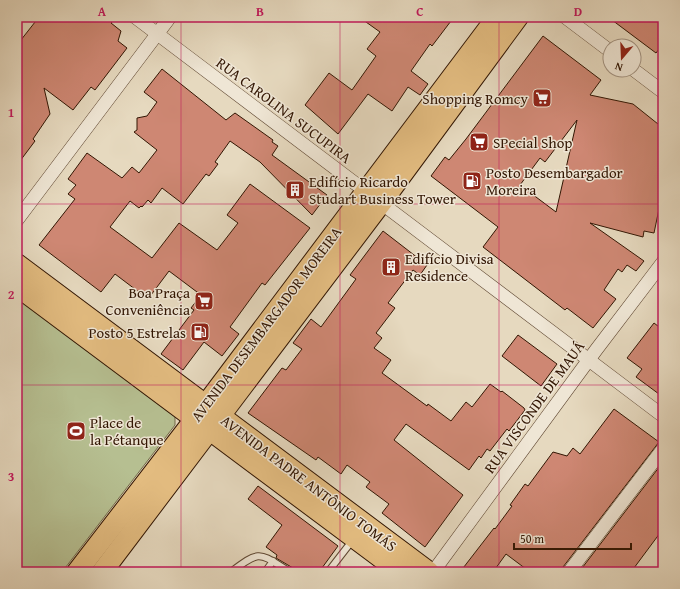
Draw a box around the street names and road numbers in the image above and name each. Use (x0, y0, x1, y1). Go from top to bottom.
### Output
street label: RUA CAROLINA SUCUPIRA (212, 52, 356, 168)
street label: AVENIDA DESEMBARGADOR MOREIRA (186, 222, 346, 426)
street label: RUA VISCONDE DE MAUÁ (479, 337, 589, 477)
street label: AVENIDA PADRE ANTÔNIO TOMÁS (217, 410, 401, 556)

